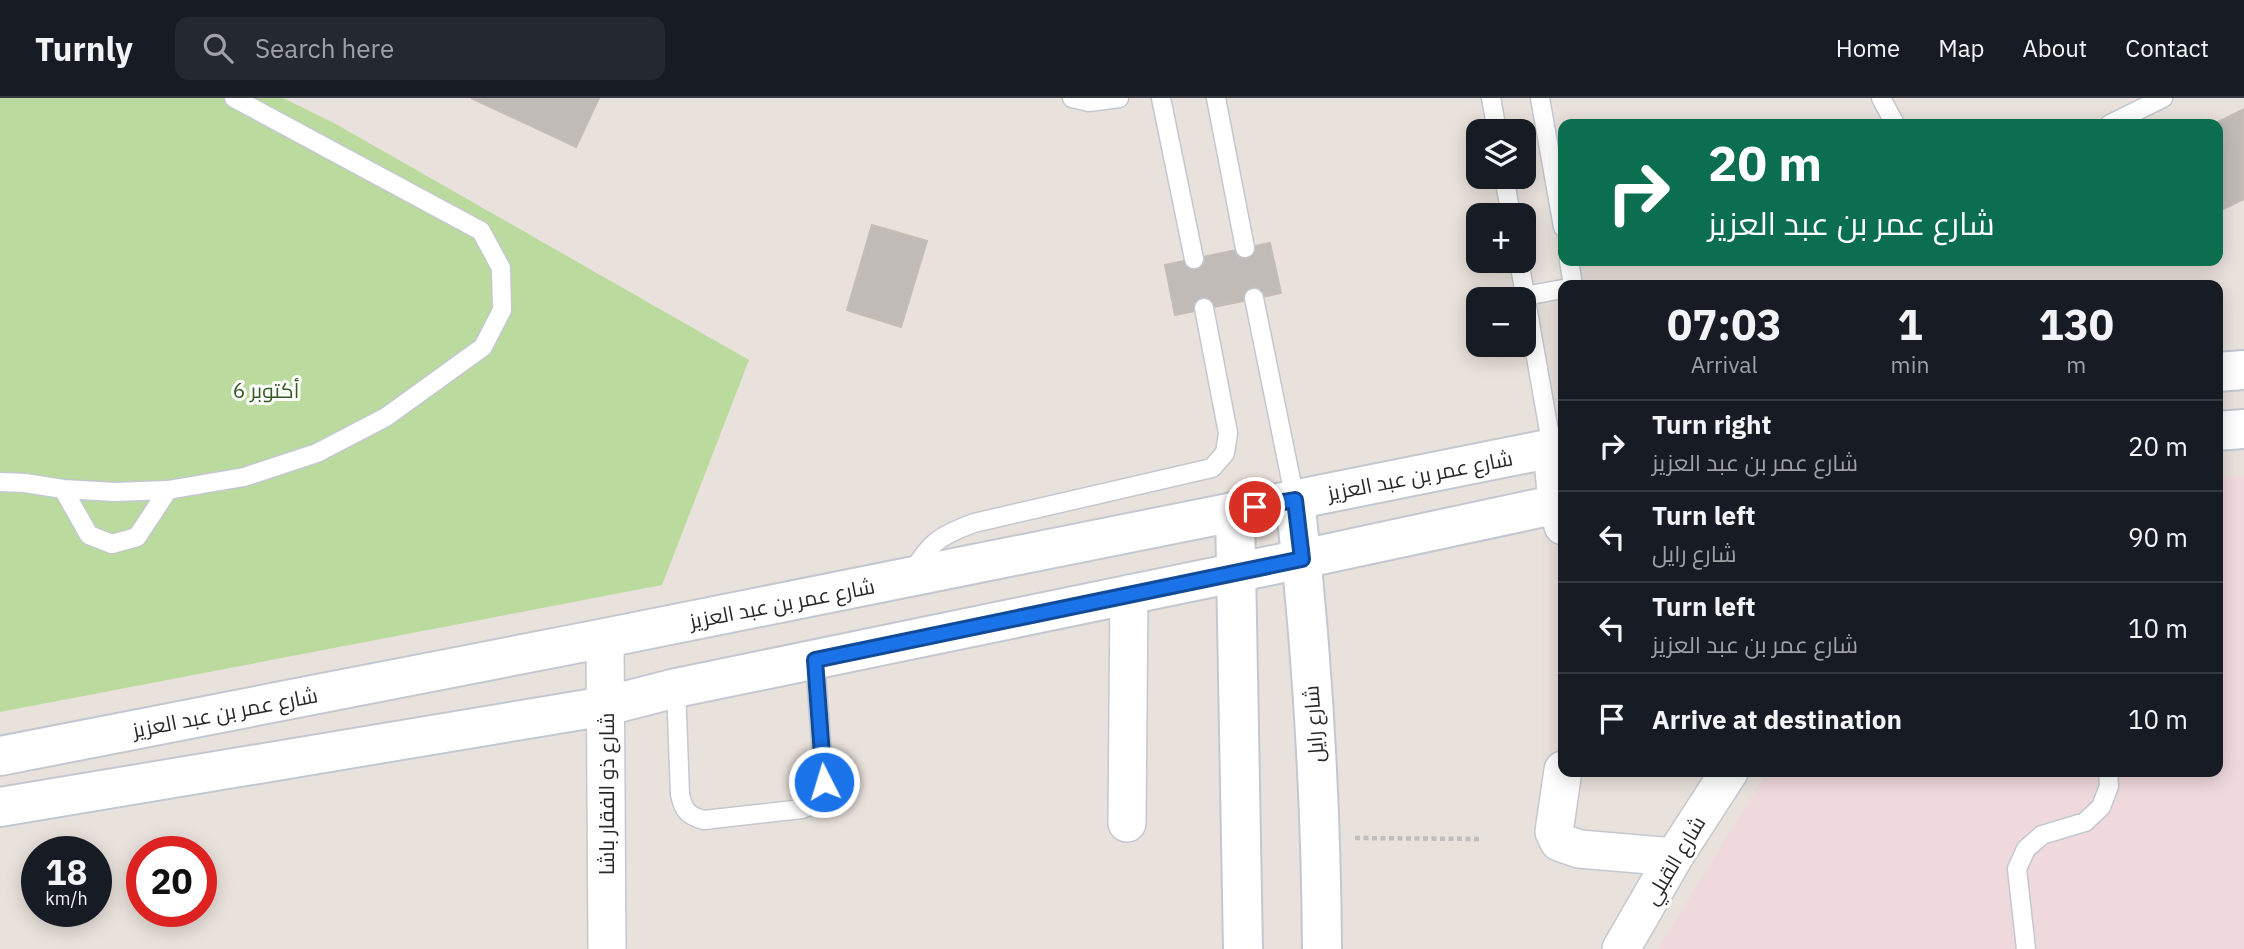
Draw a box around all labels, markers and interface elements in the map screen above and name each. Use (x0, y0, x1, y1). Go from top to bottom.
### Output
search box (175, 17, 665, 80)
text: Turnly (35, 27, 133, 70)
icon: search (199, 29, 237, 67)
text: Search here (255, 31, 394, 65)
text: Home (1836, 32, 1900, 64)
text: Map (1938, 32, 1984, 64)
text: About (2022, 32, 2087, 64)
text: Contact (2125, 32, 2209, 64)
map controls (1466, 119, 1536, 357)
button: layers (1466, 119, 1536, 189)
text: 20 m (1708, 131, 1822, 194)
icon: right (1593, 147, 1684, 238)
text: شارع عمر بن عبد العزيز (1708, 202, 1995, 244)
button: + (1466, 203, 1536, 273)
button: − (1466, 287, 1536, 357)
text: 07:03 (1667, 297, 1782, 352)
text: 1 (1897, 297, 1923, 352)
text: 130 (2038, 297, 2114, 352)
text: Arrival (1691, 349, 1758, 379)
text: min (1891, 349, 1929, 379)
text: m (2066, 349, 2086, 379)
park label: 6 أكتوبر (233, 376, 299, 404)
text: Turn right (1652, 407, 1771, 441)
icon: right (1593, 427, 1631, 465)
text: 20 m (2128, 429, 2188, 463)
street label: شارع عمر بن عبد العزيز (1324, 443, 1515, 508)
text: شارع عمر بن عبد العزيز (1652, 447, 1858, 477)
pin (1225, 477, 1285, 537)
icon: arrive (1236, 488, 1274, 526)
text: Turn left (1652, 498, 1755, 532)
icon: left (1593, 518, 1631, 556)
text: 90 m (2128, 520, 2188, 554)
text: شارع رايل (1652, 538, 1736, 568)
street label: شارع عمر بن عبد العزيز (686, 571, 877, 636)
text: Turn left (1652, 589, 1755, 623)
icon: left (1593, 609, 1631, 647)
text: 10 m (2128, 611, 2188, 645)
text: شارع عمر بن عبد العزيز (1652, 629, 1858, 659)
street label: شارع عمر بن عبد العزيز (129, 680, 320, 745)
street label: شارع رايل (1296, 685, 1331, 763)
icon: arrive (1593, 700, 1631, 738)
text: Arrive at destination (1652, 702, 1902, 736)
text: 10 m (2128, 702, 2188, 736)
street label: شارع ذو الفقار باشا (592, 713, 621, 875)
position arrow (787, 745, 861, 819)
street label: شارع القبلي (1637, 810, 1714, 911)
speed limit sign: 20 (126, 836, 217, 927)
text: 18 (45, 849, 88, 895)
text: km/h (45, 887, 88, 910)

